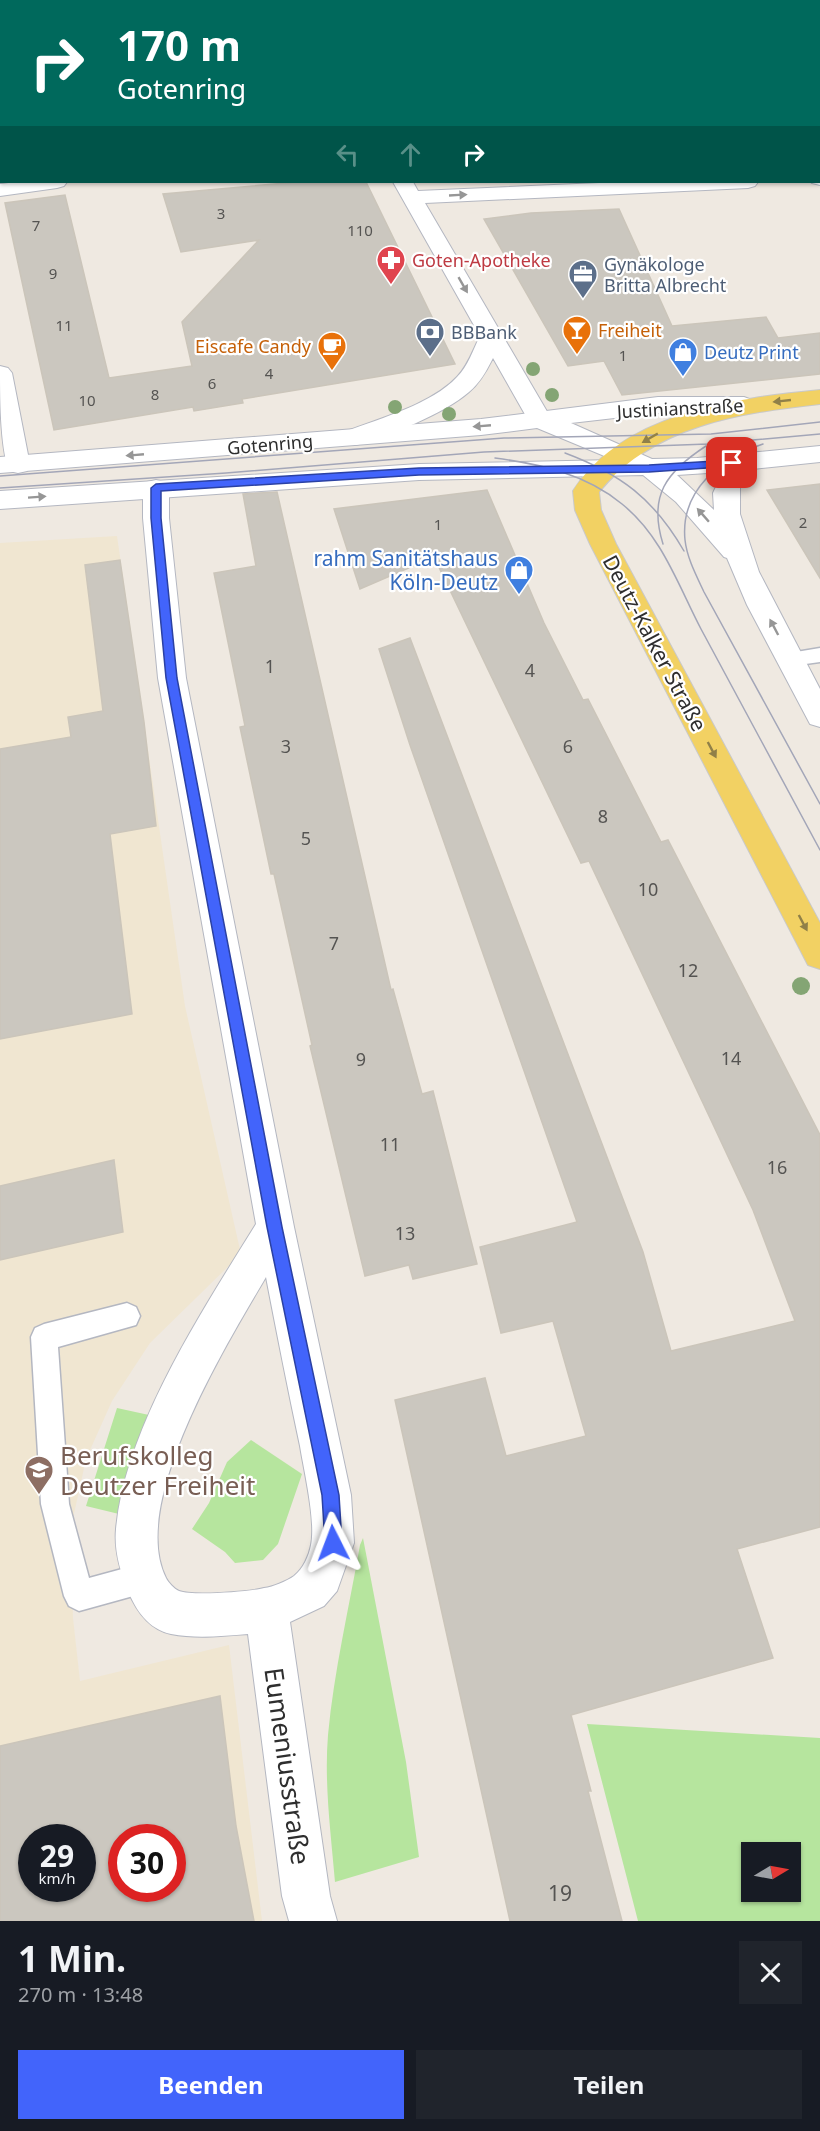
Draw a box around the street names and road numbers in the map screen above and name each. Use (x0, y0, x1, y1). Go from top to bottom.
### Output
street label: Justinianstraße (614, 393, 744, 423)
street label: Gotenring (226, 428, 314, 460)
street label: Deutz-Kalker Straße (597, 550, 713, 736)
street label: Eumeniusstraße (256, 1665, 320, 1867)

